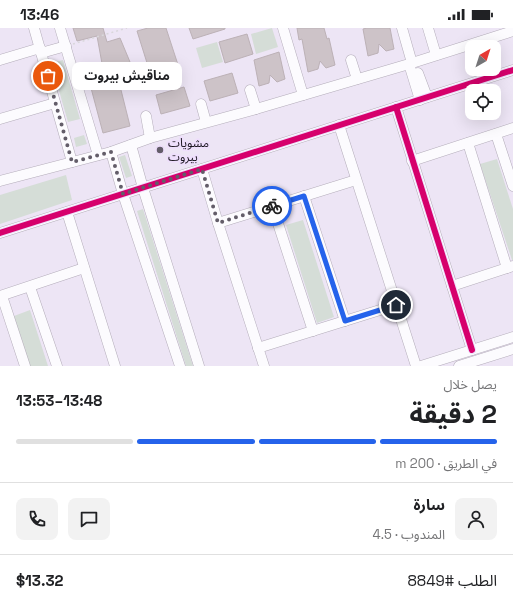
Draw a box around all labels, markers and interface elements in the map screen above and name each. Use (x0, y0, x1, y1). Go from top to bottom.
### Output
text: 13:46 (20, 5, 59, 24)
north arrow (465, 40, 501, 76)
map controls (465, 40, 501, 120)
pin (31, 59, 65, 93)
callout: مناقيش بيروت (72, 62, 182, 90)
icon: bag (37, 65, 59, 87)
text: مناقيش بيروت (84, 67, 170, 84)
button: locate (465, 84, 501, 120)
place label: مشويات بيروت (168, 135, 209, 165)
marker: مشويات بيروت (155, 145, 165, 155)
courier (252, 186, 292, 226)
icon: bike (261, 195, 283, 217)
pin (379, 288, 413, 322)
icon: home (385, 294, 407, 316)
text: يصل خلال (443, 376, 497, 393)
text: 13:48–13:53 (16, 391, 102, 410)
text: 2 دقيقة (410, 397, 497, 431)
text: في الطريق · 200 m (395, 455, 497, 472)
text: سارة (413, 495, 445, 514)
button: phone (16, 498, 58, 540)
button: chat (68, 498, 110, 540)
button: person (455, 498, 497, 540)
text: المندوب · 4.5 (373, 526, 445, 543)
text: $13.32 (16, 571, 64, 590)
text: الطلب #8849 (407, 571, 497, 590)

